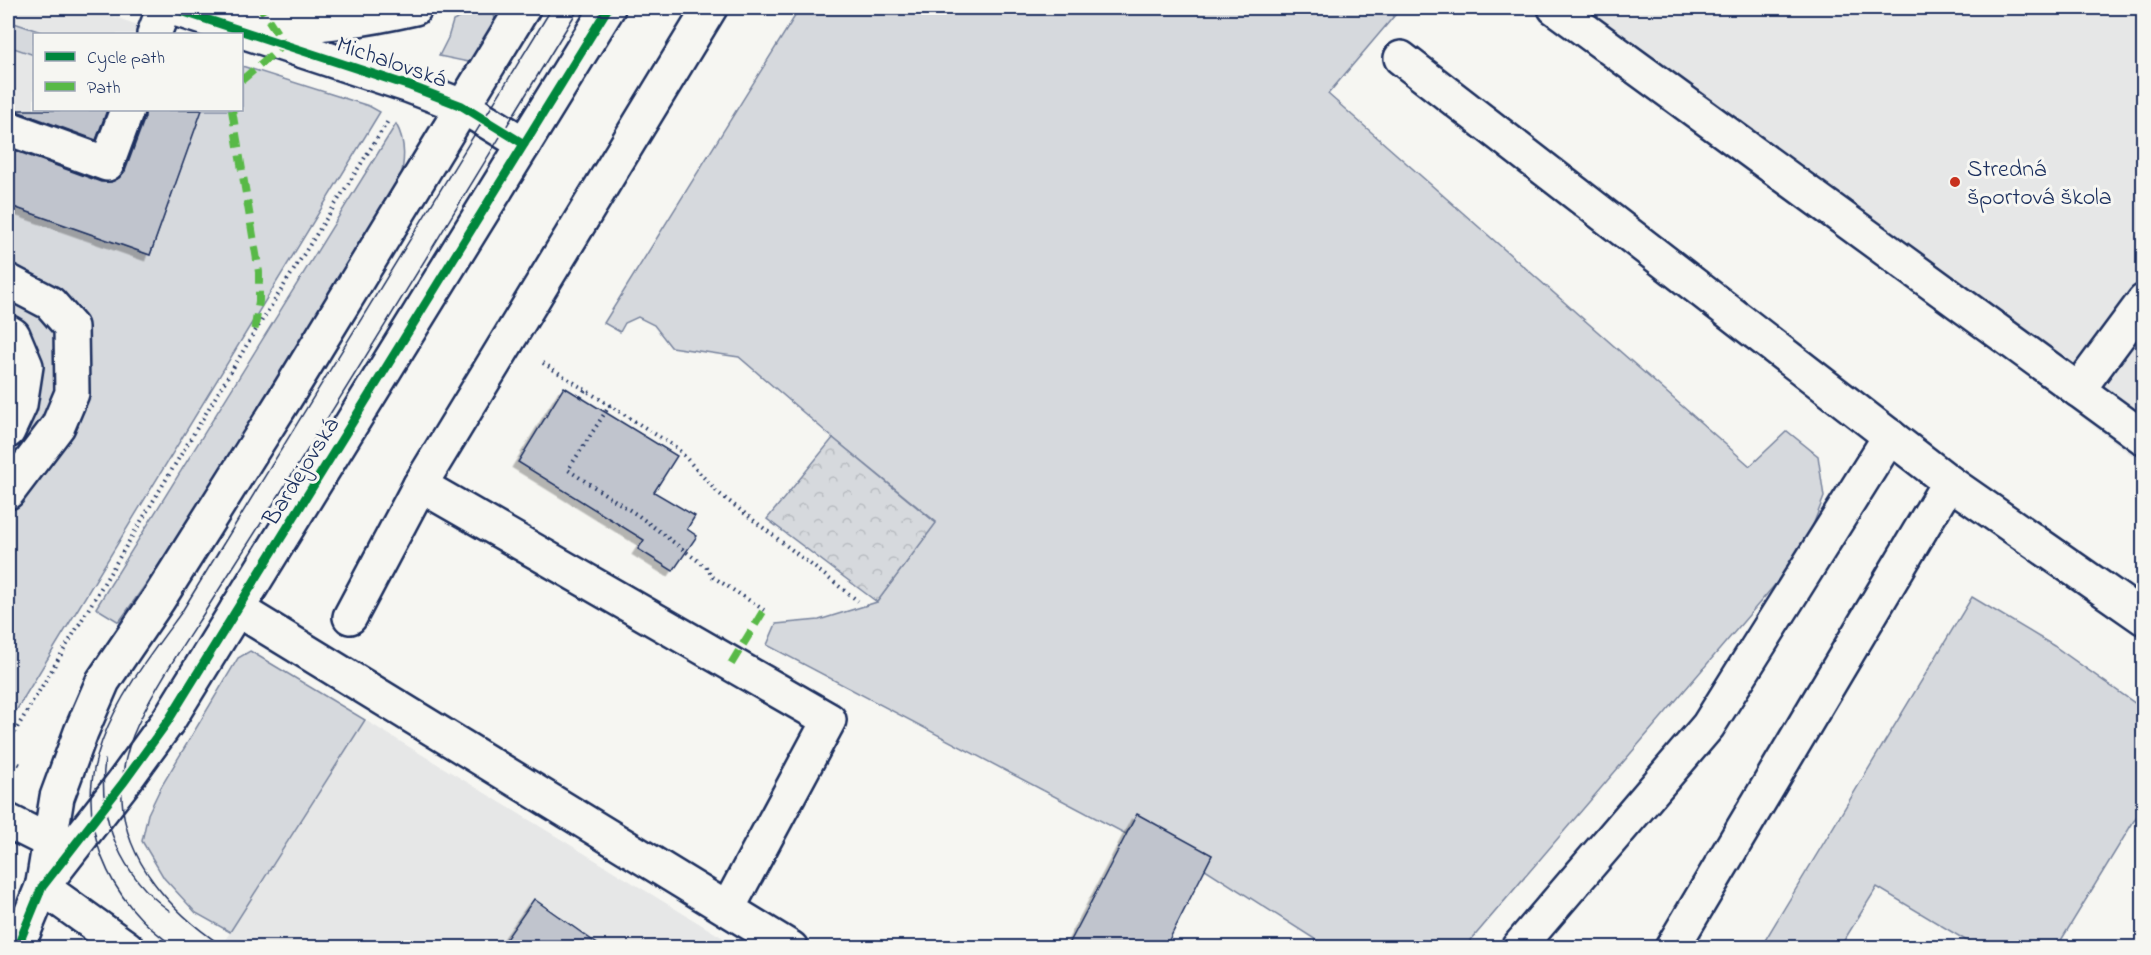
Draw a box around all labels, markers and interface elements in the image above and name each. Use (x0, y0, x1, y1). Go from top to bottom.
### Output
street label: Michalovská (331, 28, 451, 99)
legend (33, 33, 243, 111)
text: Cycle path (87, 46, 165, 72)
text: Path (87, 76, 121, 102)
place label: Stredná športová škola (1967, 153, 2112, 216)
marker: Stredná športová škola (1948, 175, 1962, 189)
street label: Bardejovská (254, 411, 349, 534)

